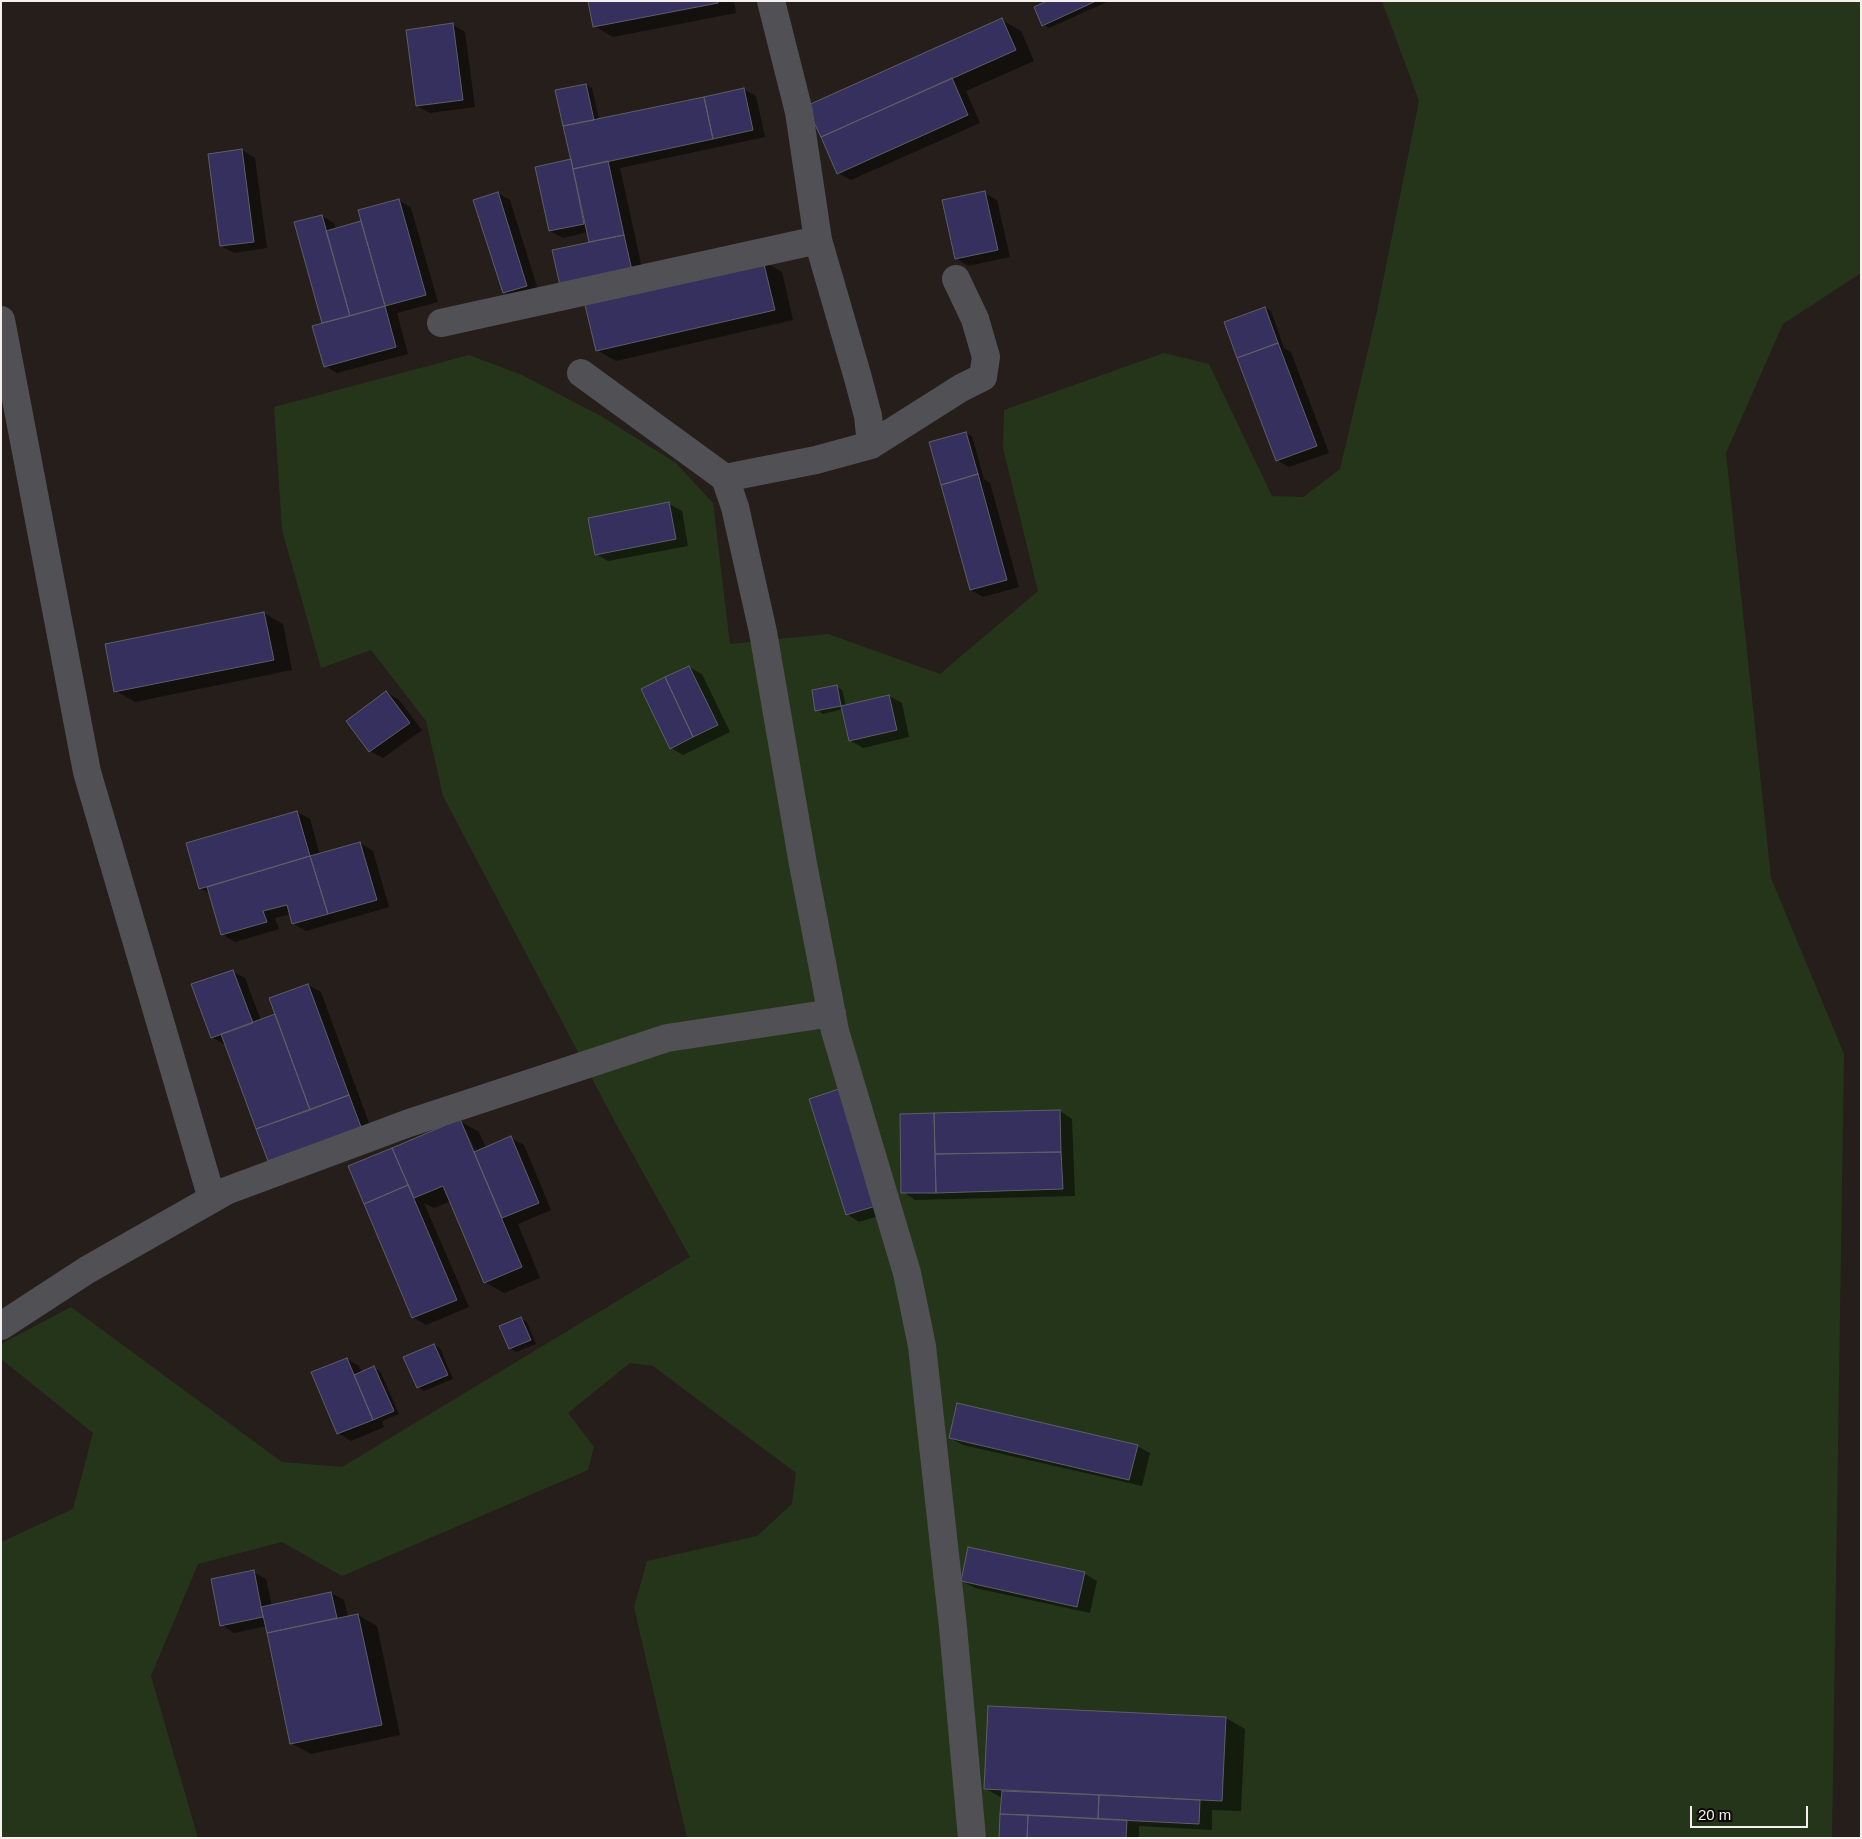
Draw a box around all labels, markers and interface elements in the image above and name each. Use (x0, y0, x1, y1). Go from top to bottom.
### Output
scale bar (1692, 1796, 1810, 1828)
text: 20 m (1698, 1806, 1731, 1823)

